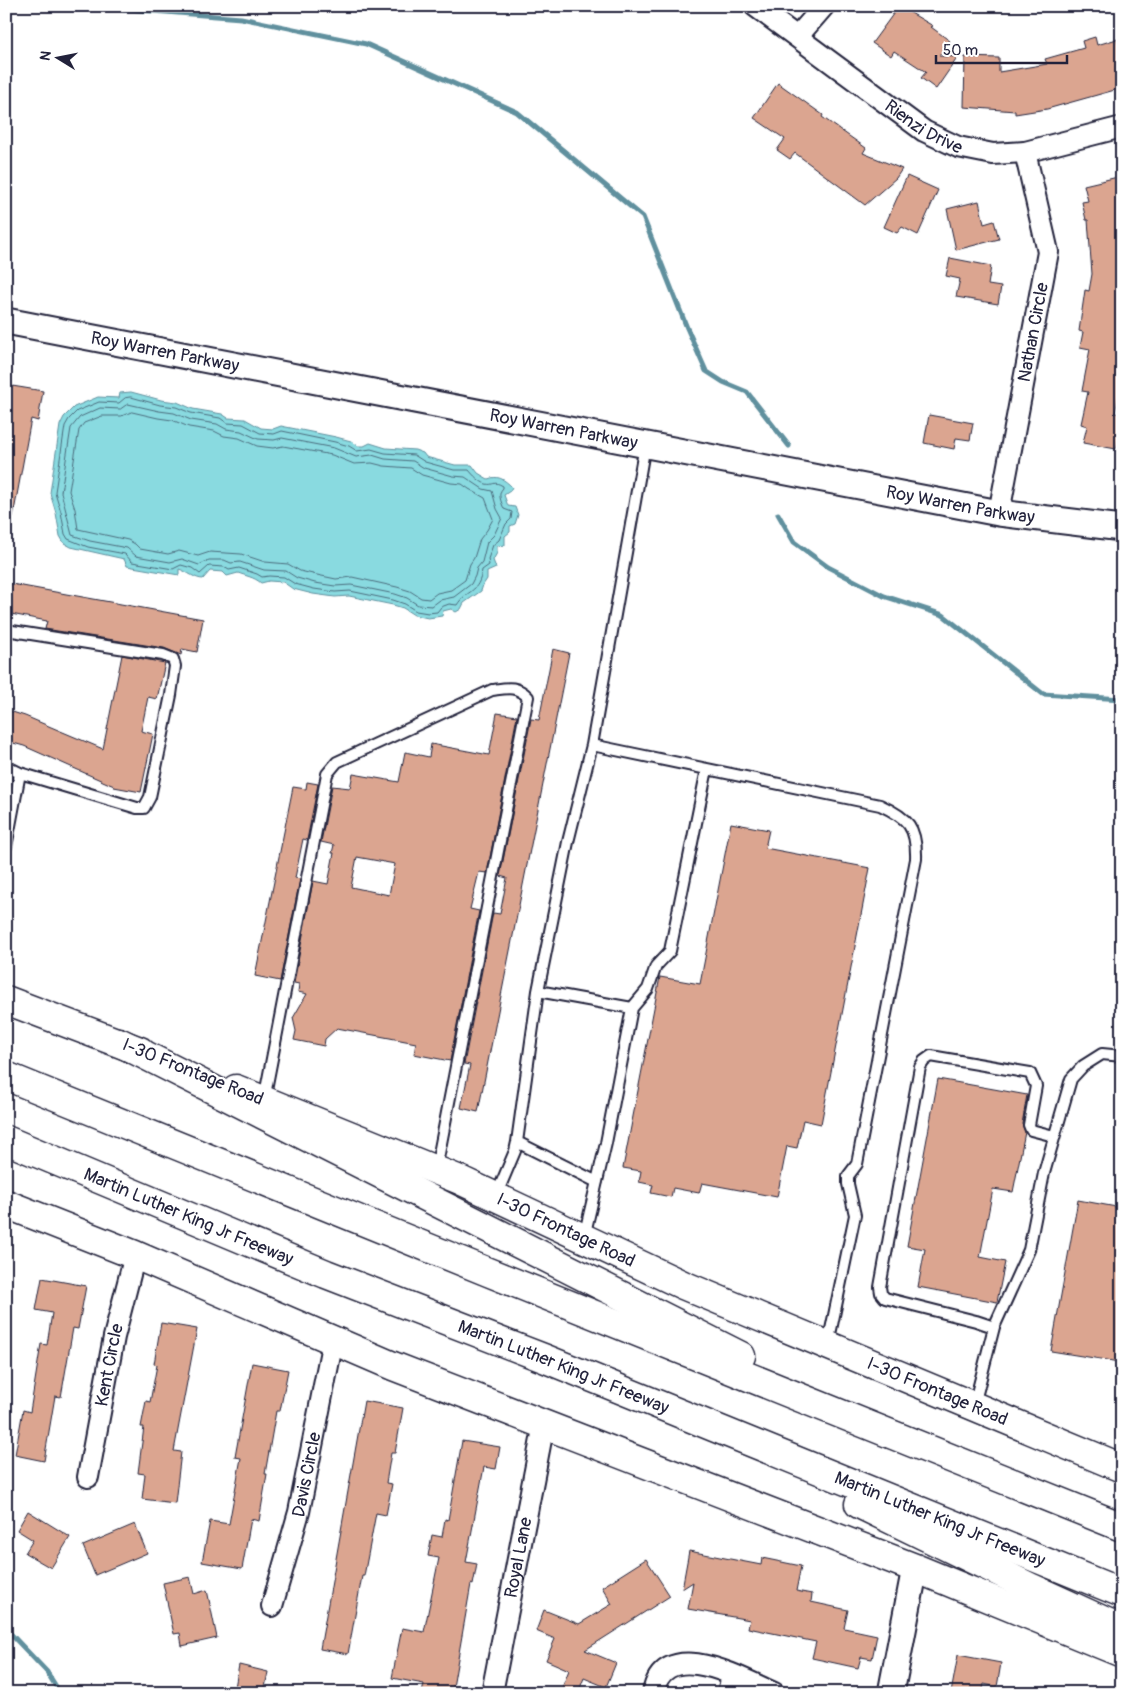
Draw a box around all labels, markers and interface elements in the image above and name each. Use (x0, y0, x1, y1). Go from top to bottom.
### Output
north arrow (32, 32, 82, 82)
scale bar (936, 32, 1067, 64)
text: 50 m (943, 41, 978, 60)
text: N (36, 50, 55, 62)
street label: Rienzi Drive (880, 94, 967, 159)
street label: Nathan Circle (1012, 280, 1054, 384)
street label: Roy Warren Parkway (89, 326, 241, 377)
street label: Roy Warren Parkway (488, 403, 640, 454)
street label: Roy Warren Parkway (884, 480, 1036, 529)
street label: I-30 Frontage Road (119, 1033, 267, 1111)
street label: Martin Luther King Jr Freeway (80, 1162, 297, 1271)
street label: I-30 Frontage Road (493, 1188, 639, 1272)
street label: Martin Luther King Jr Freeway (455, 1315, 673, 1419)
street label: Kent Circle (90, 1321, 129, 1408)
street label: I-30 Frontage Road (864, 1352, 1011, 1431)
street label: Davis Circle (287, 1430, 326, 1519)
street label: Martin Luther King Jr Freeway (831, 1466, 1049, 1572)
street label: Royal Lane (499, 1515, 537, 1600)

